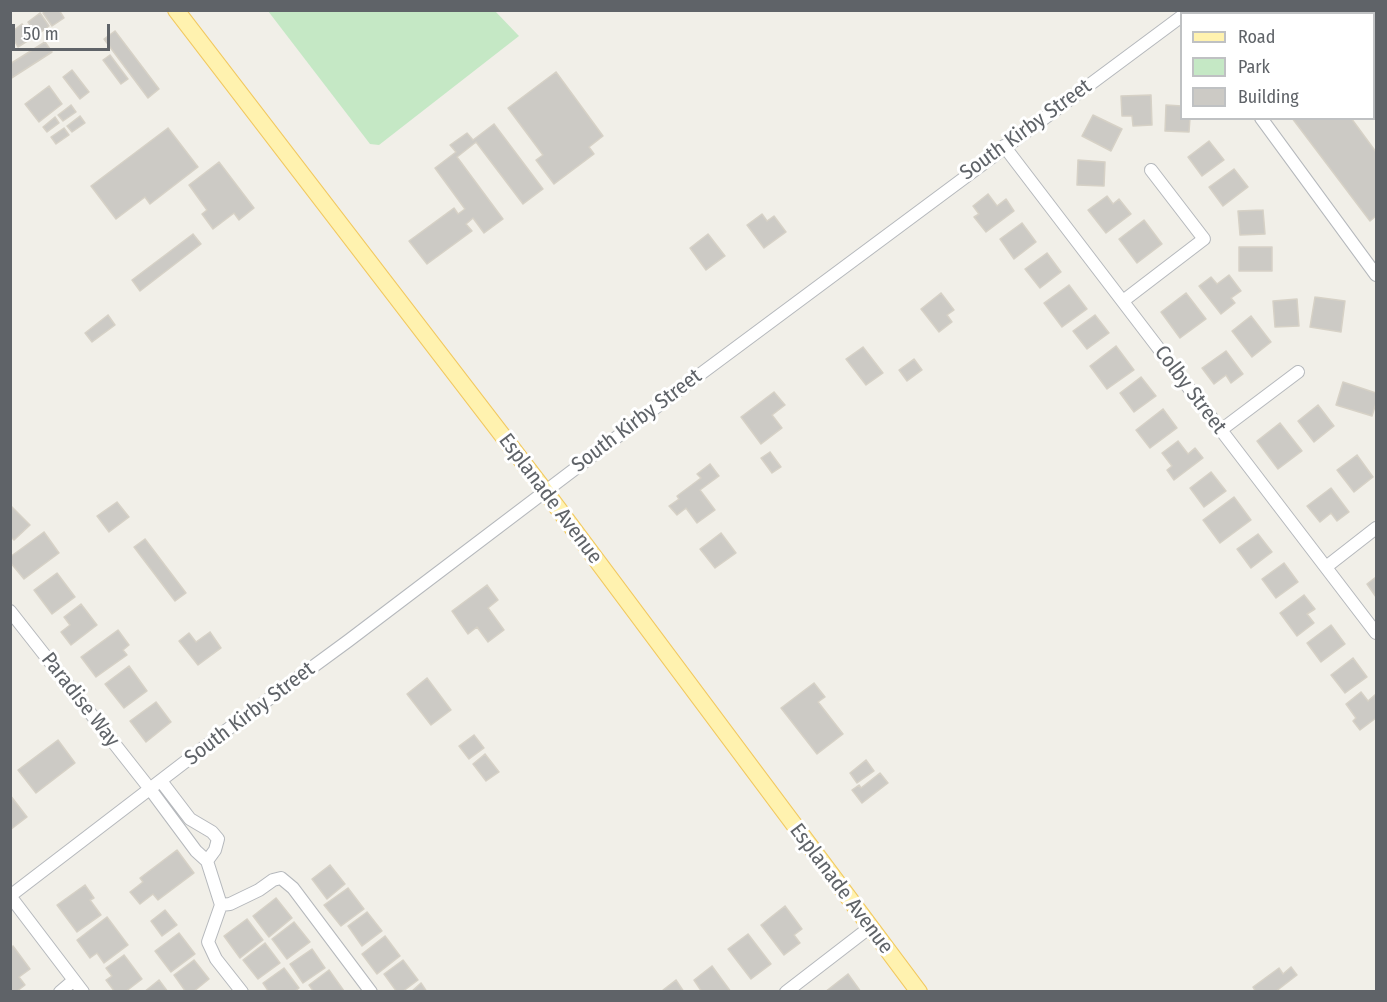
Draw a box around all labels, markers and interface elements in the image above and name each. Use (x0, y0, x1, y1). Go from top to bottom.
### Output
scale bar (15, 12, 112, 50)
legend (1180, 12, 1375, 120)
text: 50 m (23, 23, 59, 45)
text: Road (1238, 26, 1275, 48)
text: Park (1238, 56, 1270, 78)
street label: South Kirby Street (955, 74, 1097, 186)
text: Building (1238, 86, 1299, 108)
street label: Colby Street (1149, 341, 1231, 439)
street label: South Kirby Street (567, 364, 707, 478)
street label: Esplanade Avenue (493, 429, 607, 569)
street label: Paradise Way (35, 648, 125, 752)
street label: South Kirby Street (180, 657, 320, 771)
street label: Esplanade Avenue (784, 819, 898, 959)

